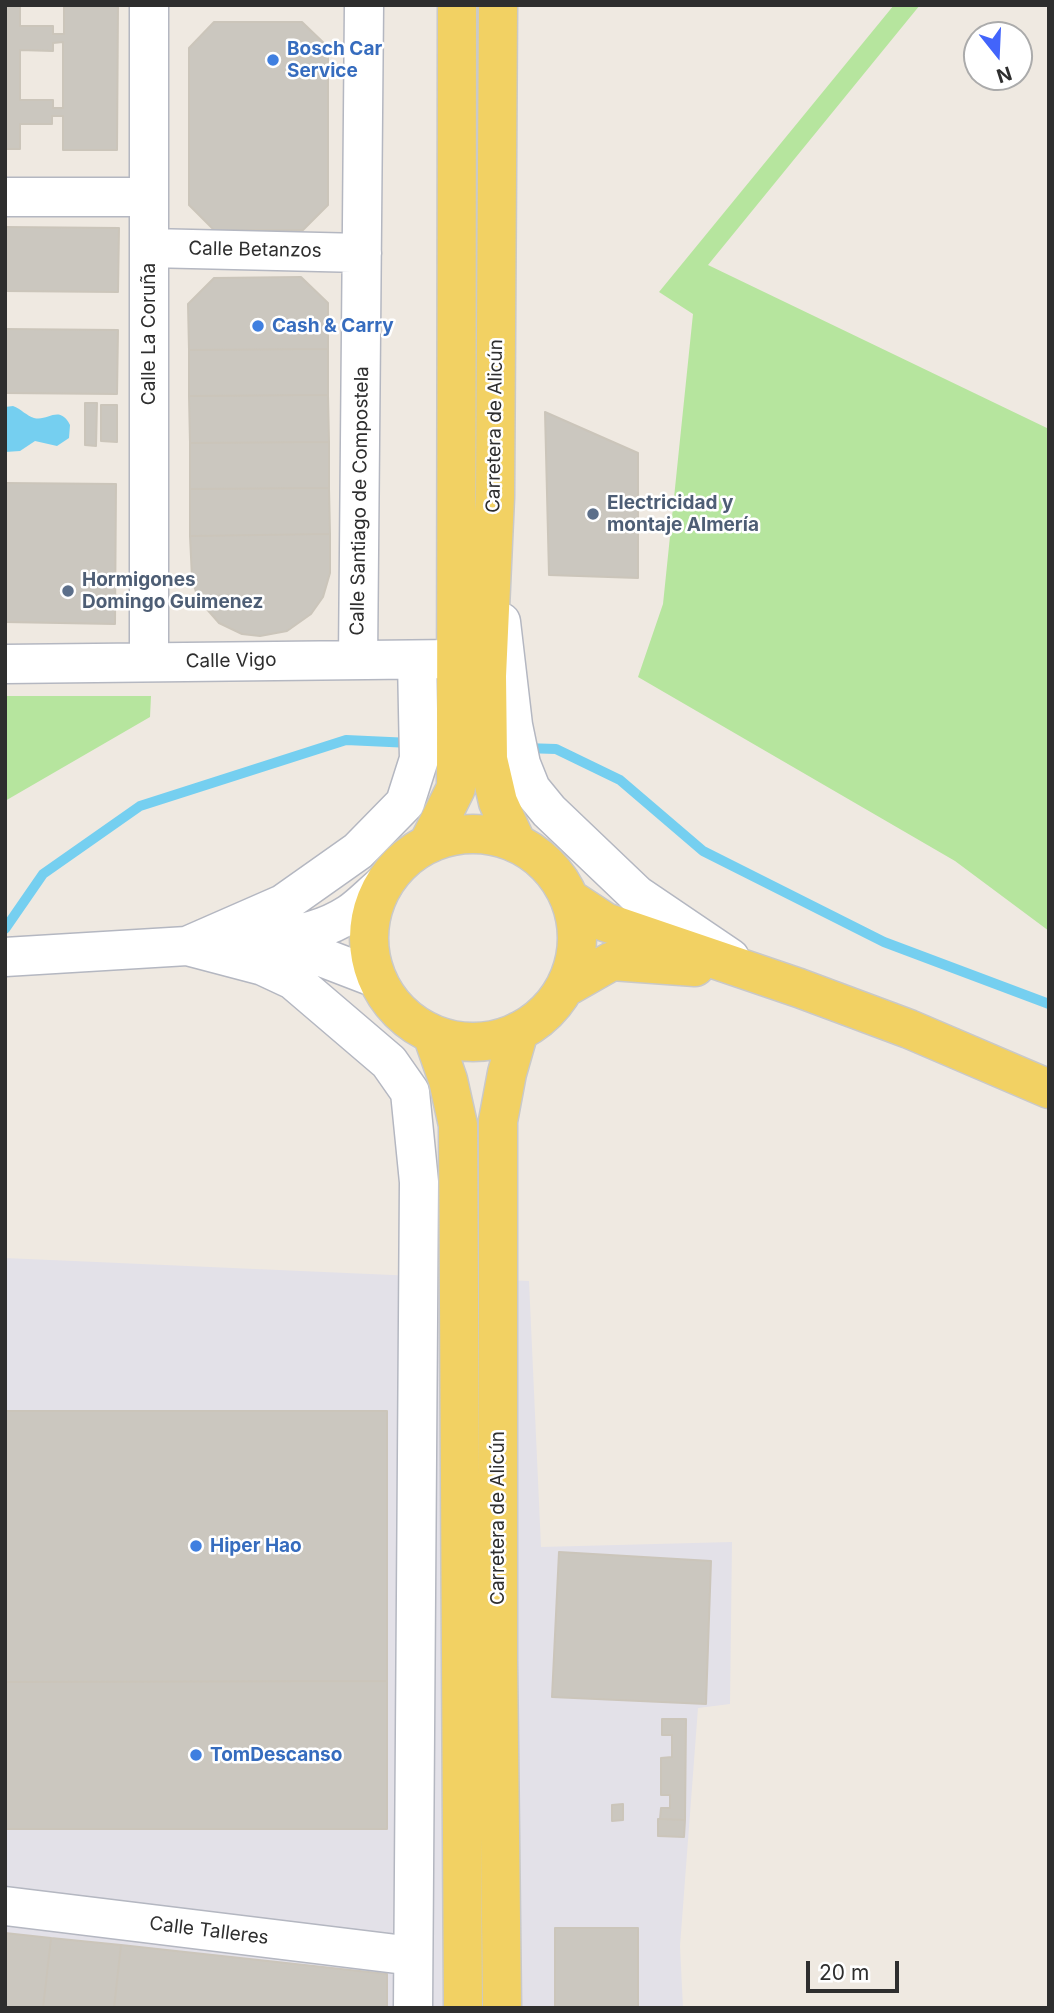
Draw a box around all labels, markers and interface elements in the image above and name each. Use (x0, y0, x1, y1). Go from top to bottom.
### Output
north arrow (963, 21, 1033, 91)
place label: Bosch Car Service (287, 38, 382, 82)
marker: Bosch Car Service (265, 52, 281, 68)
text: N (994, 61, 1014, 88)
street label: Calle Betanzos (188, 237, 322, 263)
street label: Calle La Coruña (138, 263, 160, 405)
place label: Cash & Carry (272, 315, 394, 337)
marker: Cash & Carry (250, 318, 266, 334)
street label: Carretera de Alicún (482, 339, 508, 513)
street label: Calle Santiago de Compostela (346, 366, 374, 636)
place label: Electricidad y montaje Almería (607, 492, 759, 536)
marker: Electricidad y montaje Almería (585, 506, 601, 522)
place label: Hormigones Domingo Guimenez (82, 569, 263, 613)
marker: Hormigones Domingo Guimenez (60, 583, 76, 599)
street label: Calle Vigo (185, 649, 277, 673)
street label: Carretera de Alicún (487, 1431, 509, 1605)
place label: Hiper Hao (210, 1535, 302, 1557)
marker: Hiper Hao (188, 1538, 204, 1554)
place label: TomDescanso (210, 1744, 342, 1766)
marker: TomDescanso (188, 1747, 204, 1763)
street label: Calle Talleres (148, 1912, 270, 1950)
scale bar (809, 1946, 902, 1990)
text: 20 m (819, 1960, 869, 1985)

